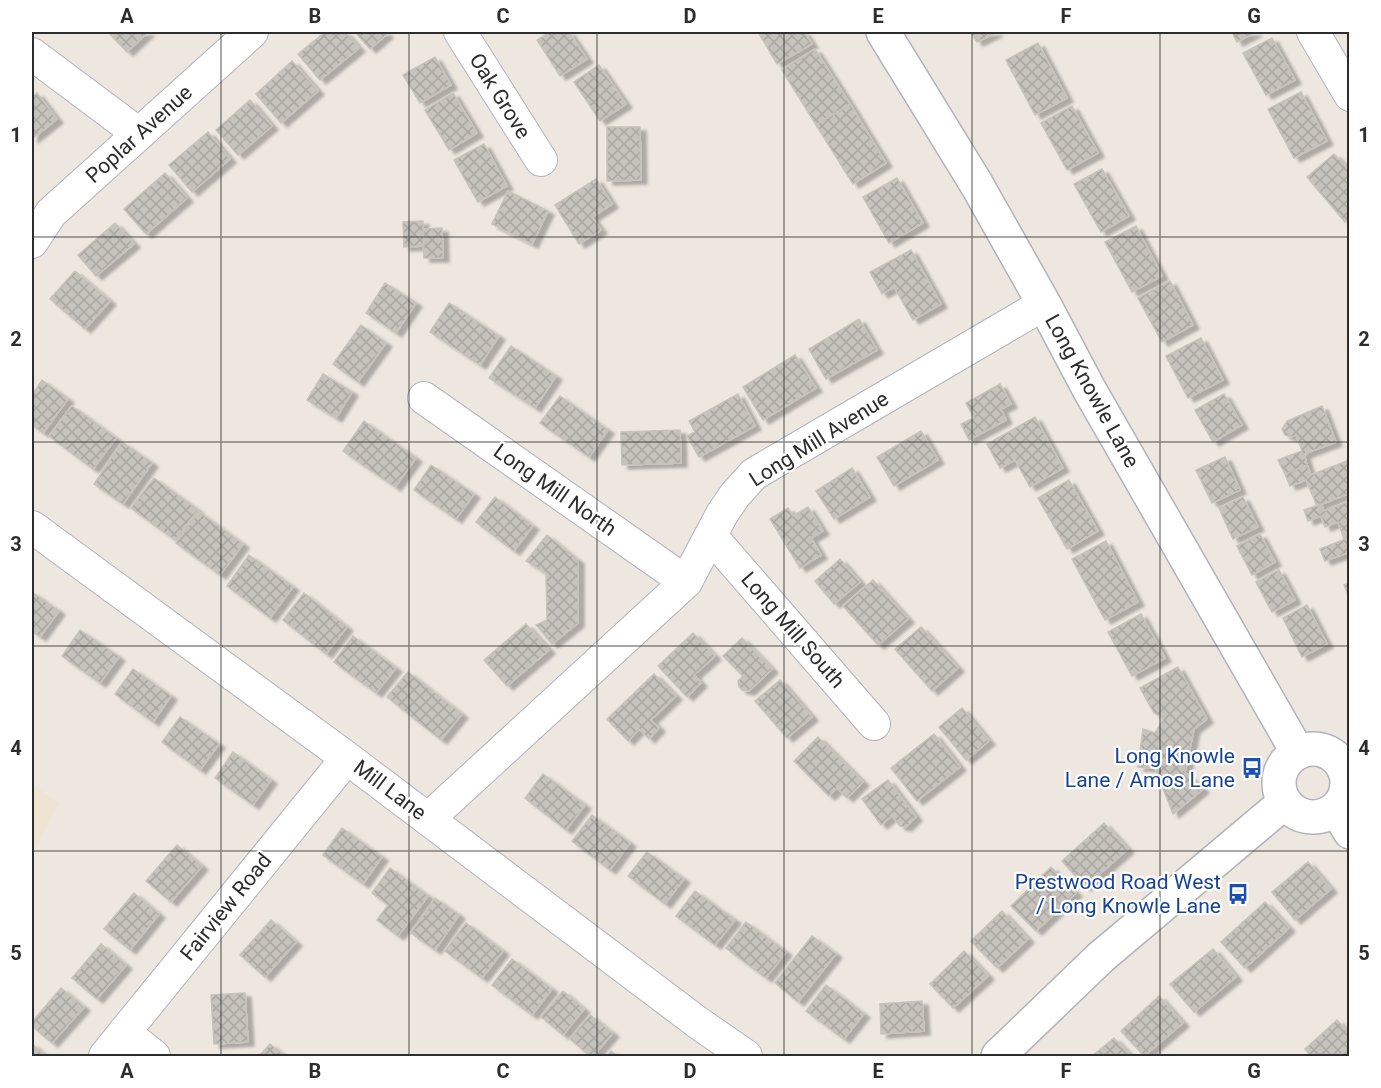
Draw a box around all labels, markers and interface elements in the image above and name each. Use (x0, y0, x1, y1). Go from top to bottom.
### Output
text: A (120, 4, 134, 28)
text: B (309, 4, 321, 28)
text: C (496, 4, 510, 28)
text: D (684, 4, 697, 28)
text: E (872, 4, 884, 28)
text: F (1061, 4, 1072, 28)
text: G (1247, 4, 1261, 28)
street label: Oak Grove (464, 49, 536, 143)
street label: Poplar Avenue (81, 80, 197, 188)
text: 1 (10, 123, 22, 147)
text: 1 (1358, 123, 1370, 147)
street label: Long Knowle Lane (1040, 310, 1144, 472)
text: 2 (10, 327, 22, 351)
text: 2 (1358, 327, 1370, 351)
street label: Long Mill Avenue (745, 387, 893, 491)
street label: Long Mill North (489, 439, 621, 541)
text: 3 (10, 532, 22, 556)
text: 3 (1358, 532, 1370, 556)
street label: Long Mill South (736, 567, 850, 693)
text: 4 (10, 736, 22, 760)
text: 4 (1358, 736, 1370, 760)
place label: Long Knowle Lane / Amos Lane (1065, 744, 1235, 792)
street label: Mill Lane (349, 755, 431, 825)
bus stop icon: Long Knowle Lane / Amos Lane (1240, 756, 1264, 780)
street label: Fairview Road (176, 849, 276, 965)
place label: Prestwood Road West / Long Knowle Lane (1015, 870, 1221, 918)
bus stop icon: Prestwood Road West / Long Knowle Lane (1226, 882, 1250, 906)
text: 5 (10, 941, 22, 965)
text: 5 (1358, 941, 1370, 965)
text: A (120, 1059, 134, 1083)
text: B (309, 1059, 321, 1083)
text: C (496, 1059, 510, 1083)
text: D (684, 1059, 697, 1083)
text: E (872, 1059, 884, 1083)
text: F (1061, 1059, 1072, 1083)
text: G (1247, 1059, 1261, 1083)

